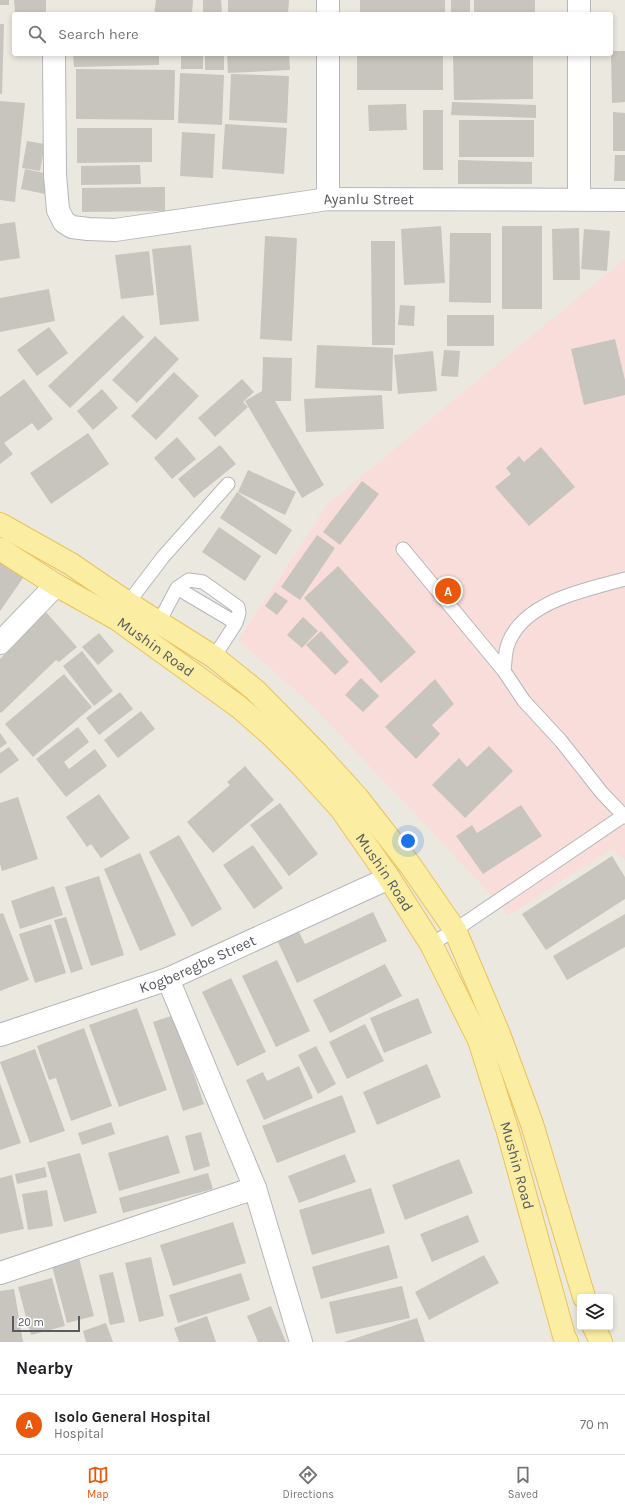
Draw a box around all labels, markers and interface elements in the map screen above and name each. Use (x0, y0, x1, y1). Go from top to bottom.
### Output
search box (12, 12, 613, 56)
icon: search (26, 23, 48, 45)
text: Search here (58, 25, 139, 43)
street label: Ayanlu Street (322, 189, 414, 209)
pin: A (435, 576, 461, 606)
street label: Mushin Road (114, 613, 198, 681)
street label: Mushin Road (352, 830, 417, 915)
your location (398, 831, 418, 851)
street label: Kogberegbe Street (137, 931, 259, 997)
street label: Mushin Road (496, 1119, 538, 1211)
map controls (577, 1294, 613, 1330)
button: layers (577, 1294, 613, 1330)
scale bar (12, 1314, 80, 1333)
text: 20 m (18, 1316, 44, 1329)
text: Nearby (16, 1358, 73, 1378)
text: Isolo General Hospital (54, 1408, 211, 1426)
text: A (25, 1417, 33, 1432)
text: 70 m (580, 1417, 609, 1432)
text: Hospital (54, 1426, 104, 1441)
tab: Map (87, 1464, 109, 1501)
tab: Directions (282, 1464, 334, 1501)
tab: Saved (508, 1464, 538, 1501)

